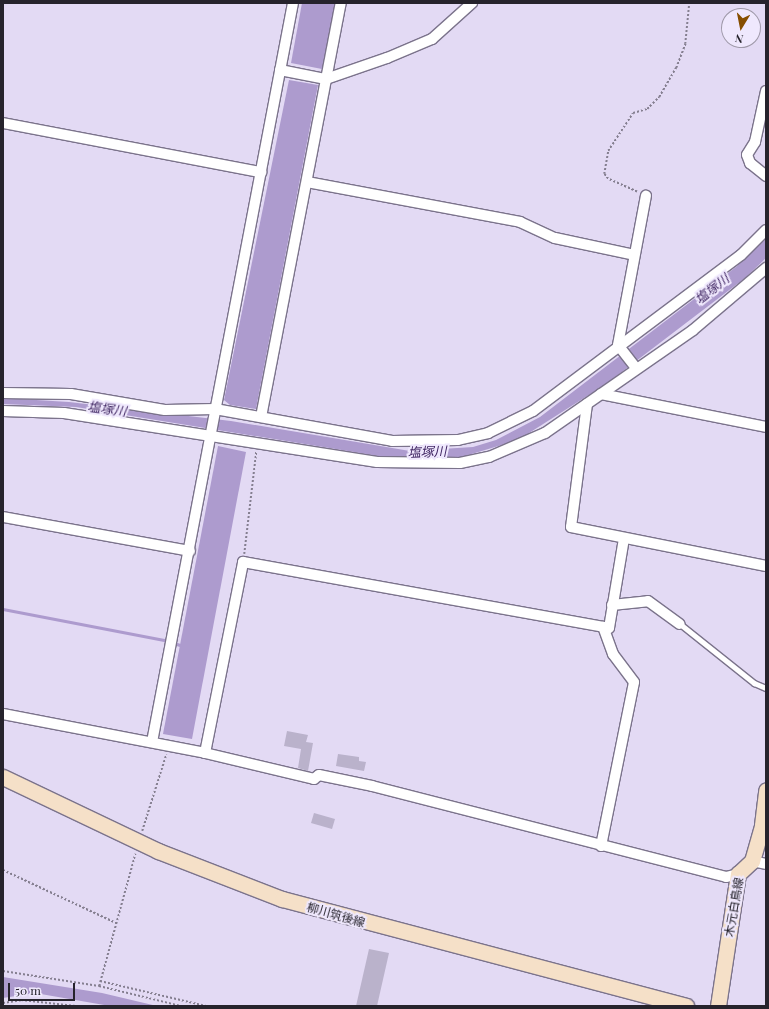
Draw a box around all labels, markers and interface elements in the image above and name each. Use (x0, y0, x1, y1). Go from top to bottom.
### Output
north arrow (721, 8, 761, 48)
text: N (734, 31, 744, 47)
water label: 塩塚川 (692, 271, 732, 307)
water label: 塩塚川 (87, 399, 127, 419)
water label: 塩塚川 (407, 444, 447, 460)
street label: 木元白鳥線 (722, 876, 746, 938)
street label: 柳川筑後線 (305, 900, 367, 930)
scale bar (10, 975, 77, 1001)
text: 50 m (15, 982, 41, 998)

